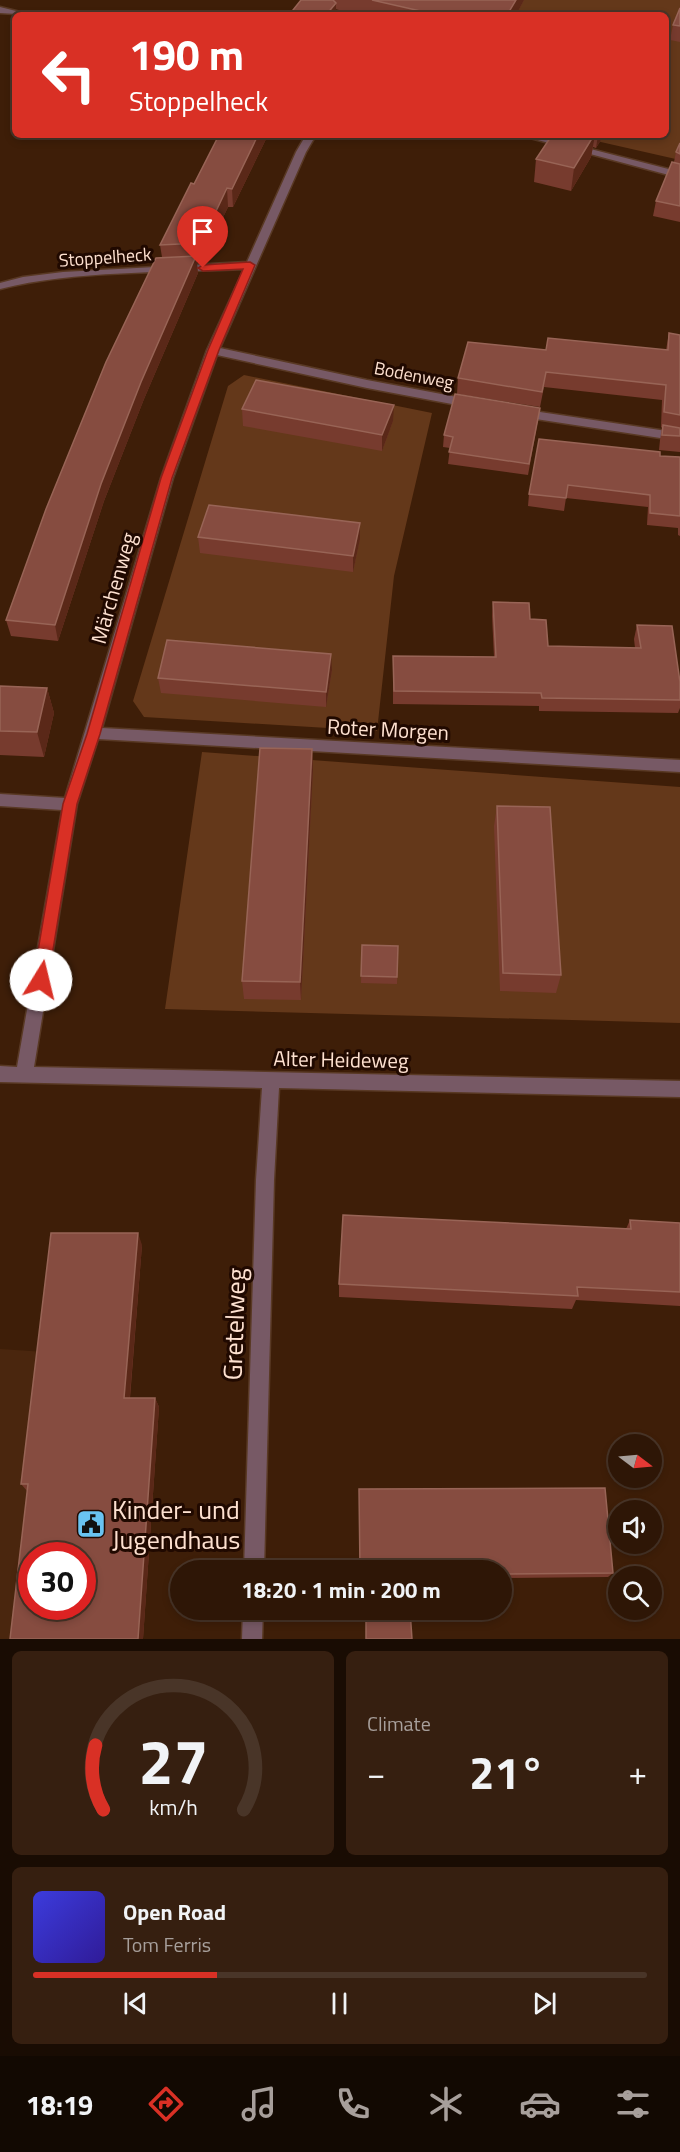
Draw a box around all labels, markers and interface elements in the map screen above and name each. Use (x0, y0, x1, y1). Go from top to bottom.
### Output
text: 190 m (129, 22, 244, 86)
icon: left (30, 36, 108, 114)
text: Stoppelheck (129, 80, 268, 121)
pin (177, 206, 228, 268)
icon: arrive (186, 215, 219, 248)
street label: Stoppelheck (58, 240, 153, 274)
street label: Bodenweg (372, 354, 456, 396)
street label: Märchenweg (82, 528, 144, 648)
street label: Roter Morgen (326, 710, 450, 748)
position arrow (9, 948, 73, 1012)
street label: Alter Heideweg (273, 1042, 409, 1076)
street label: Gretelweg (213, 1267, 255, 1381)
north arrow (608, 1434, 662, 1488)
map controls (608, 1434, 662, 1620)
place label: Kinder- und Jugendhaus (112, 1490, 240, 1559)
button: sound (608, 1500, 662, 1554)
public building icon: Kinder- und Jugendhaus (75, 1508, 107, 1540)
speed limit sign: 30 (18, 1542, 96, 1620)
button: search (608, 1566, 662, 1620)
text: 18:20 · 1 min · 200 m (241, 1573, 441, 1607)
text: Climate (367, 1708, 431, 1739)
text: 27 (138, 1713, 208, 1808)
text: 21° (469, 1738, 545, 1806)
text: − (367, 1748, 385, 1798)
text: + (629, 1748, 647, 1798)
text: km/h (149, 1791, 197, 1823)
text: Open Road (123, 1895, 226, 1929)
text: Tom Ferris (123, 1929, 211, 1960)
icon: previous (119, 1987, 152, 2020)
icon: pause (323, 1987, 356, 2020)
icon: next (528, 1987, 561, 2020)
icon: directions (145, 2083, 187, 2125)
icon: music (238, 2083, 280, 2125)
icon: phone (332, 2083, 374, 2125)
icon: climate (425, 2083, 467, 2125)
icon: car (519, 2083, 561, 2125)
icon: filters (612, 2083, 654, 2125)
text: 18:19 (26, 2084, 93, 2125)

